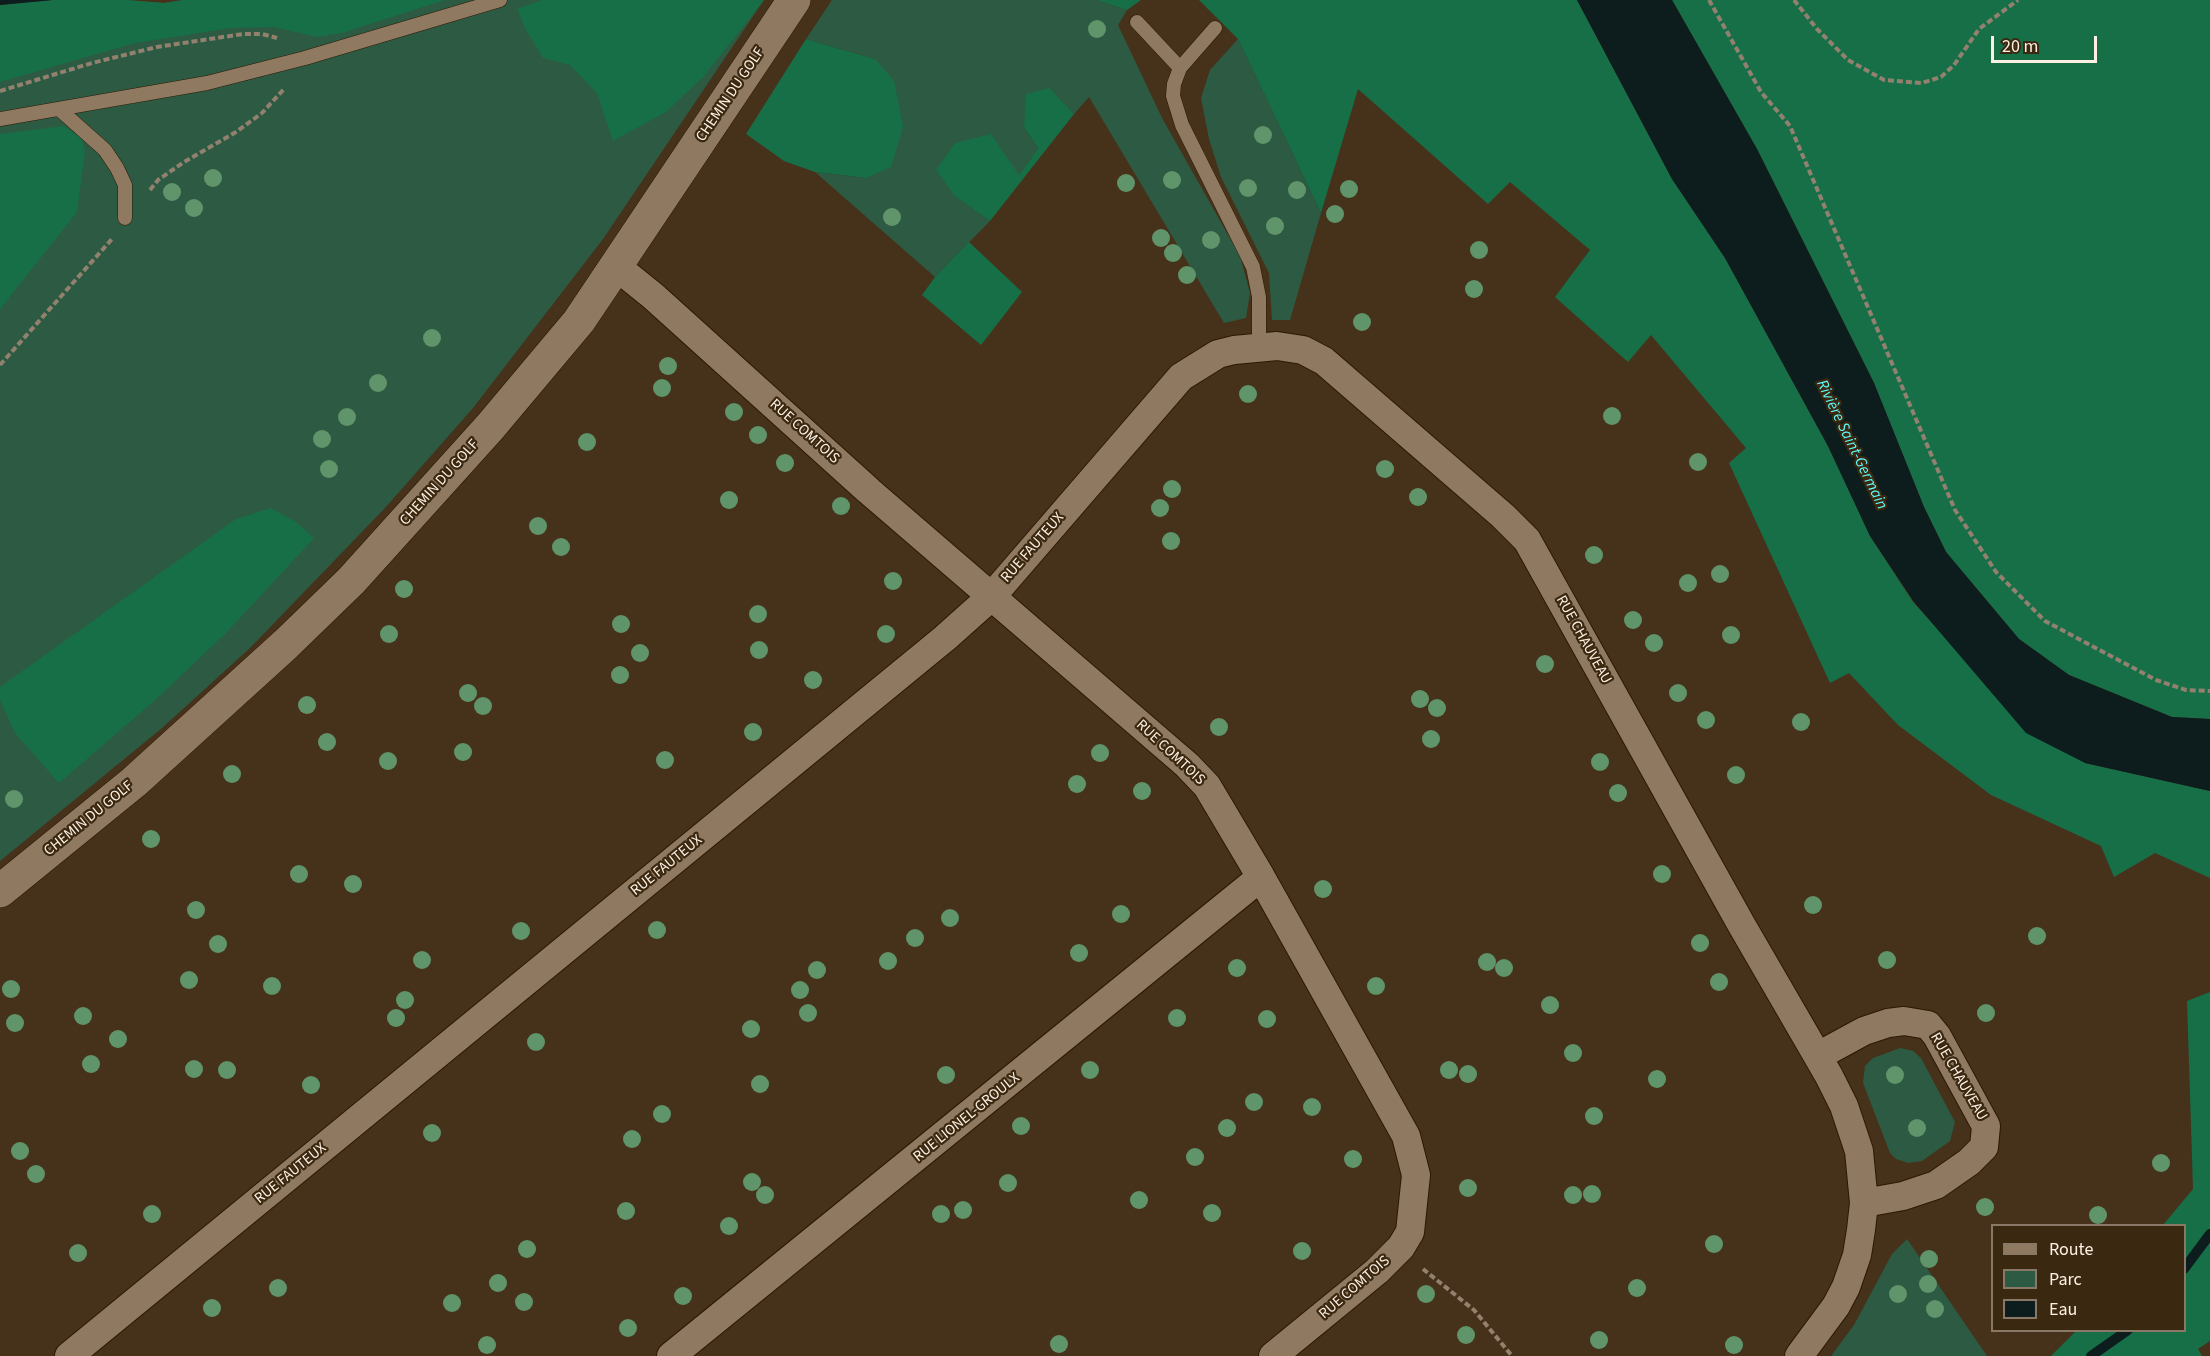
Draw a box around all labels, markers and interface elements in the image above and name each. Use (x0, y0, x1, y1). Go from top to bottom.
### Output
scale bar (1994, 24, 2100, 62)
text: 20 m (2002, 34, 2038, 59)
street label: CHEMIN DU GOLF (693, 45, 769, 145)
water label: Rivière Saint-Germain (1811, 377, 1891, 513)
street label: RUE COMTOIS (765, 396, 843, 468)
street label: CHEMIN DU GOLF (397, 436, 483, 530)
street label: RUE FAUTEUX (998, 509, 1068, 587)
street label: RUE CHAUVEAU (1551, 593, 1615, 687)
street label: RUE COMTOIS (1132, 717, 1208, 789)
street label: CHEMIN DU GOLF (41, 778, 137, 860)
street label: RUE FAUTEUX (628, 832, 706, 900)
street label: RUE CHAUVEAU (1926, 1030, 1990, 1124)
street label: RUE LIONEL-GROULX (910, 1070, 1024, 1166)
street label: RUE FAUTEUX (252, 1140, 330, 1208)
legend (1991, 1224, 2186, 1332)
text: Route (2049, 1237, 2093, 1262)
street label: RUE COMTOIS (1316, 1252, 1394, 1324)
text: Parc (2049, 1267, 2082, 1292)
text: Eau (2049, 1297, 2077, 1322)

